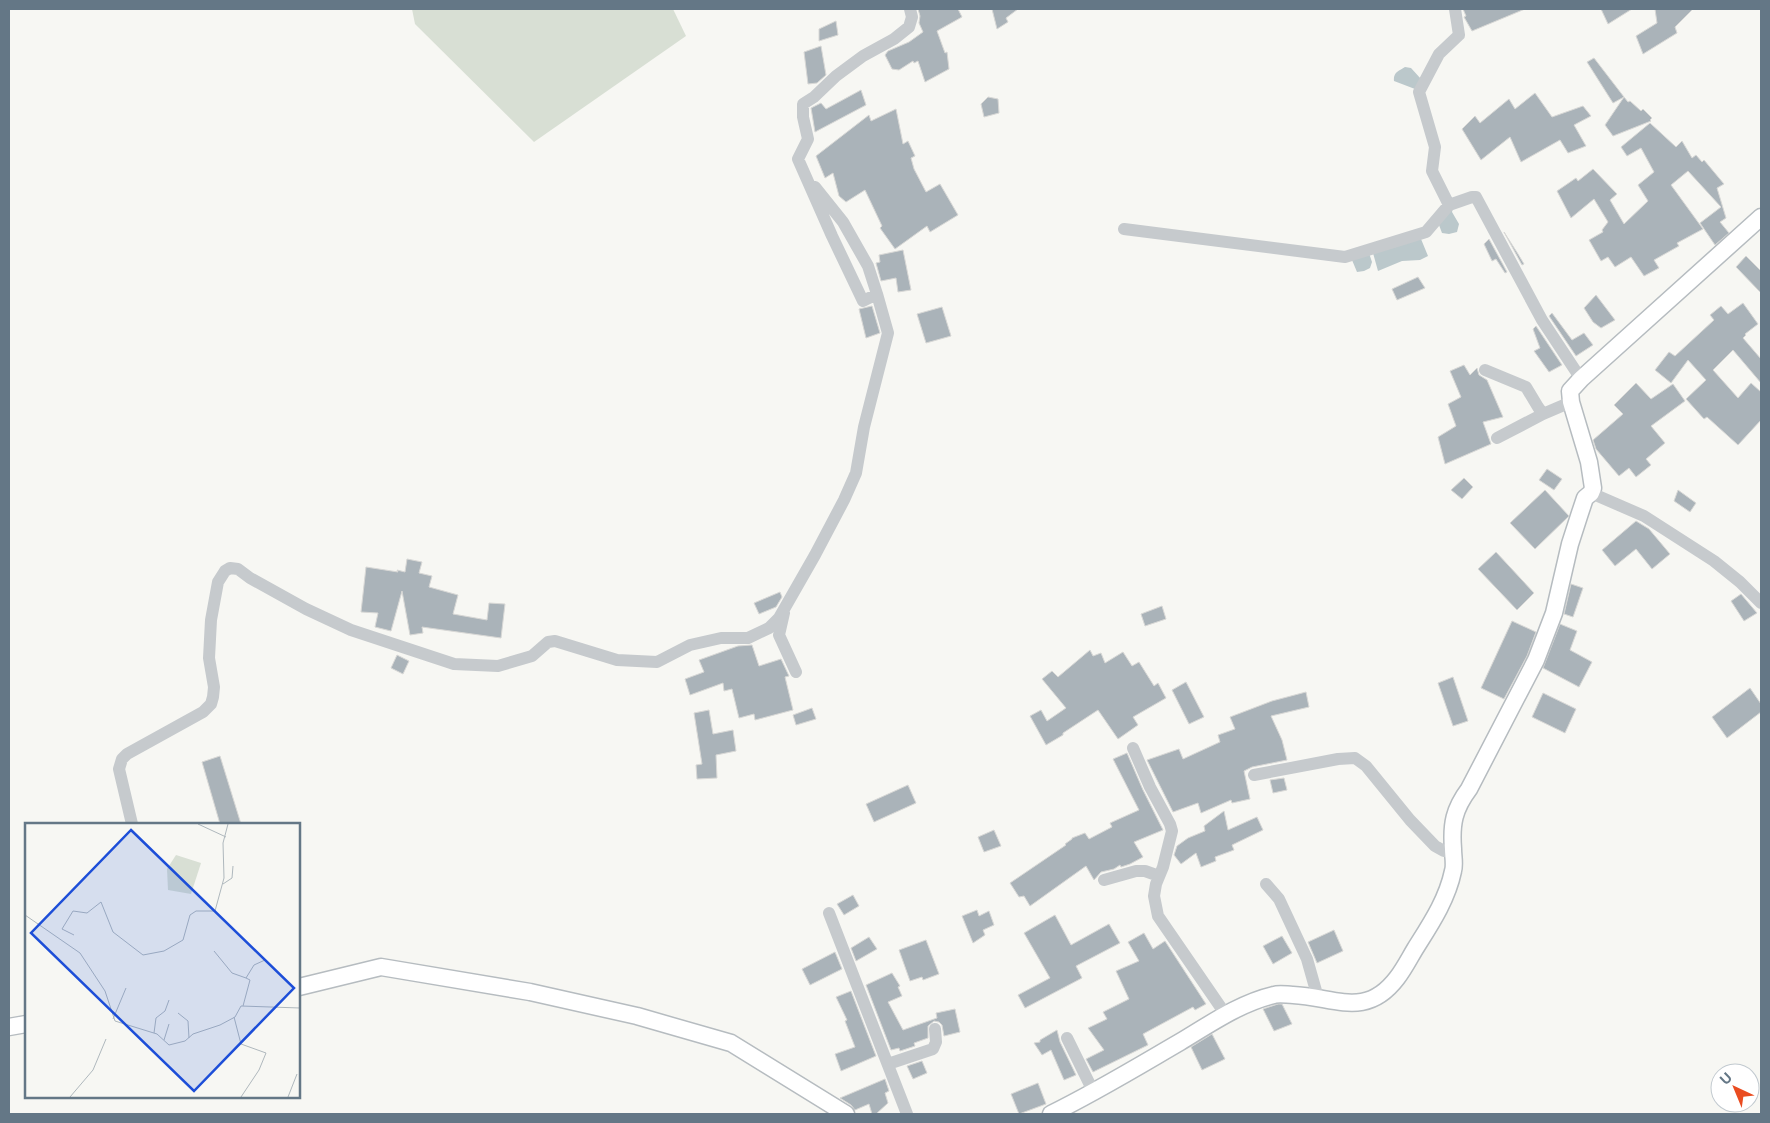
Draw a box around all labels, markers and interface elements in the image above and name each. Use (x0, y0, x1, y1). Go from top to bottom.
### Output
inset map (25, 823, 300, 1098)
north arrow (1710, 1063, 1760, 1113)
text: U (1716, 1069, 1735, 1088)

